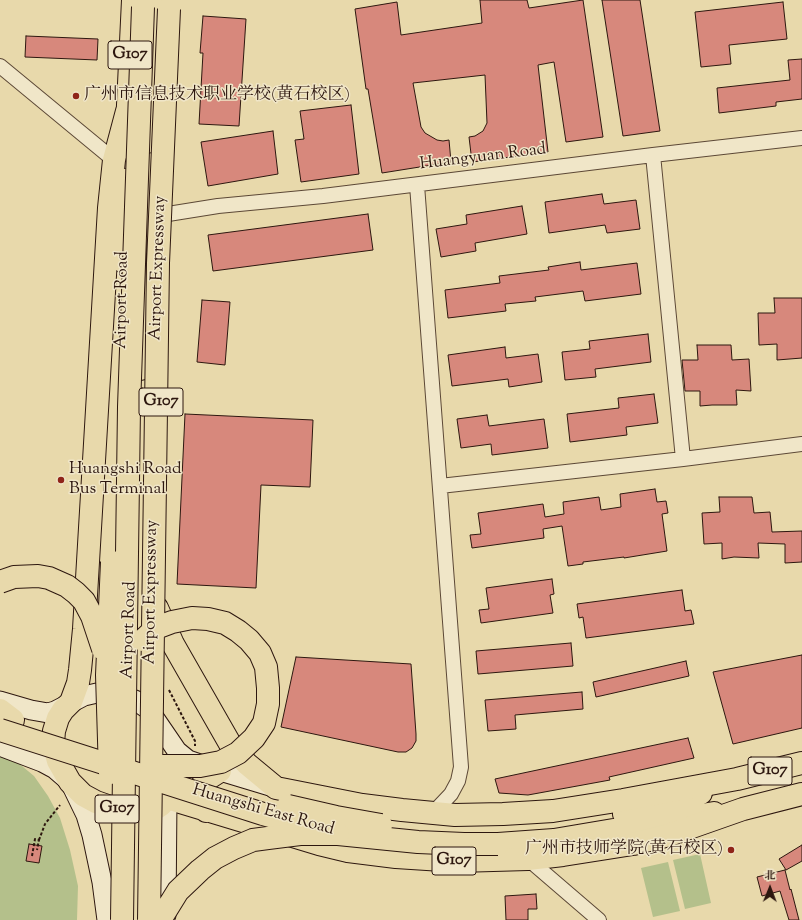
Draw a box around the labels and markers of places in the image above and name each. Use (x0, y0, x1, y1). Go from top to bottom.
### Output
place label: 广州市信息技术职业学校(黄石校区) (84, 86, 350, 106)
marker: 广州市信息技术职业学校(黄石校区) (71, 91, 81, 101)
place label: Huangshi Road Bus Terminal (69, 460, 182, 500)
marker: Huangshi Road Bus Terminal (56, 475, 66, 485)
place label: 广州市技师学院(黄石校区) (525, 840, 723, 860)
marker: 广州市技师学院(黄石校区) (726, 845, 736, 855)

